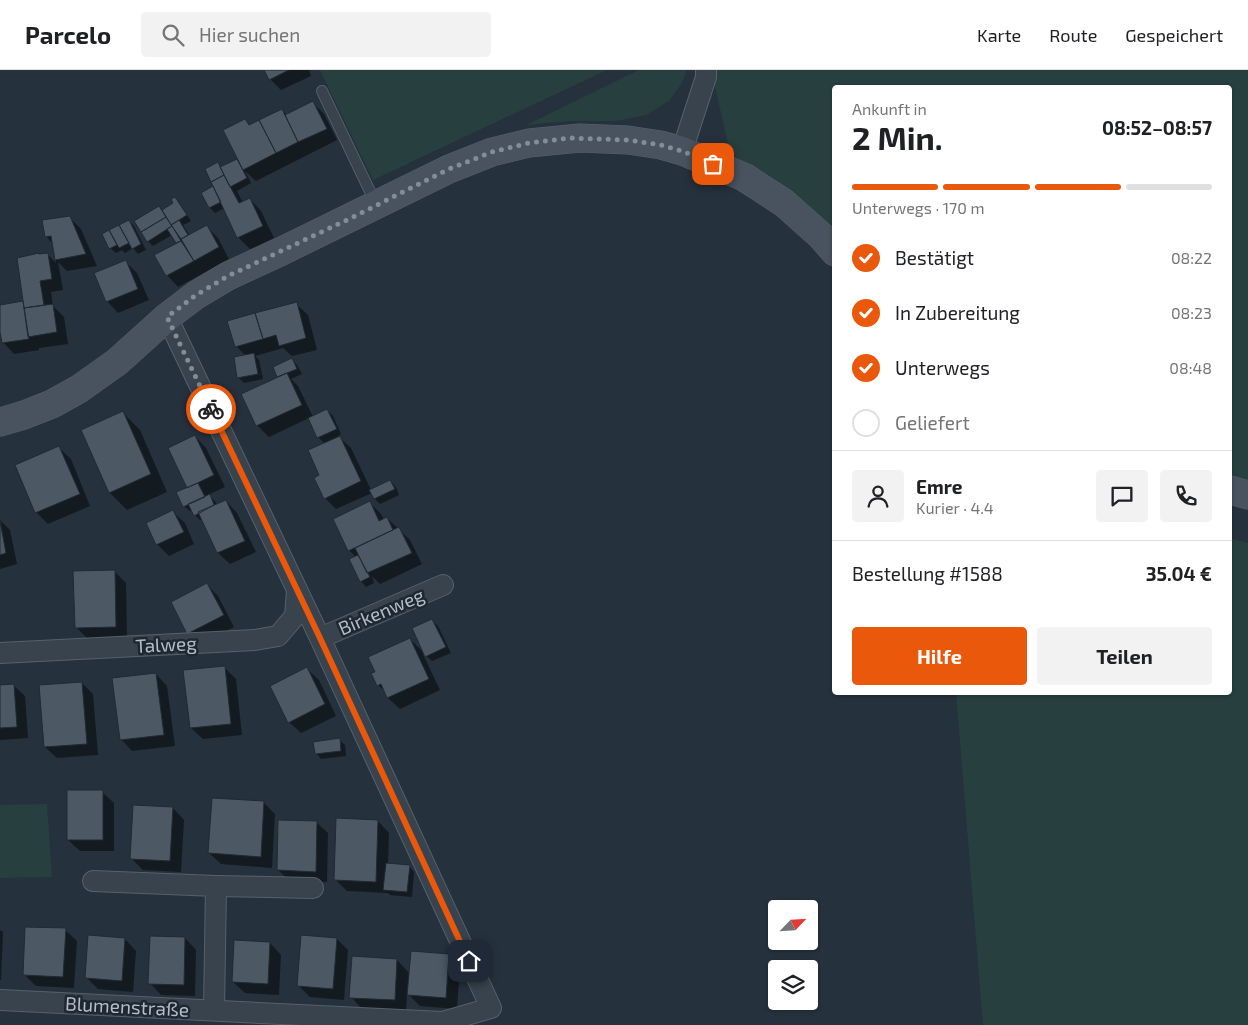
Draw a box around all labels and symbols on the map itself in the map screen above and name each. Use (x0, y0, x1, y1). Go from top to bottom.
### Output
pin (692, 143, 734, 185)
courier (186, 384, 236, 434)
street label: Birkenweg (335, 582, 428, 639)
street label: Talweg (135, 631, 198, 657)
north arrow (768, 900, 818, 950)
pin (448, 940, 490, 982)
street label: Blumenstraße (64, 991, 190, 1021)

